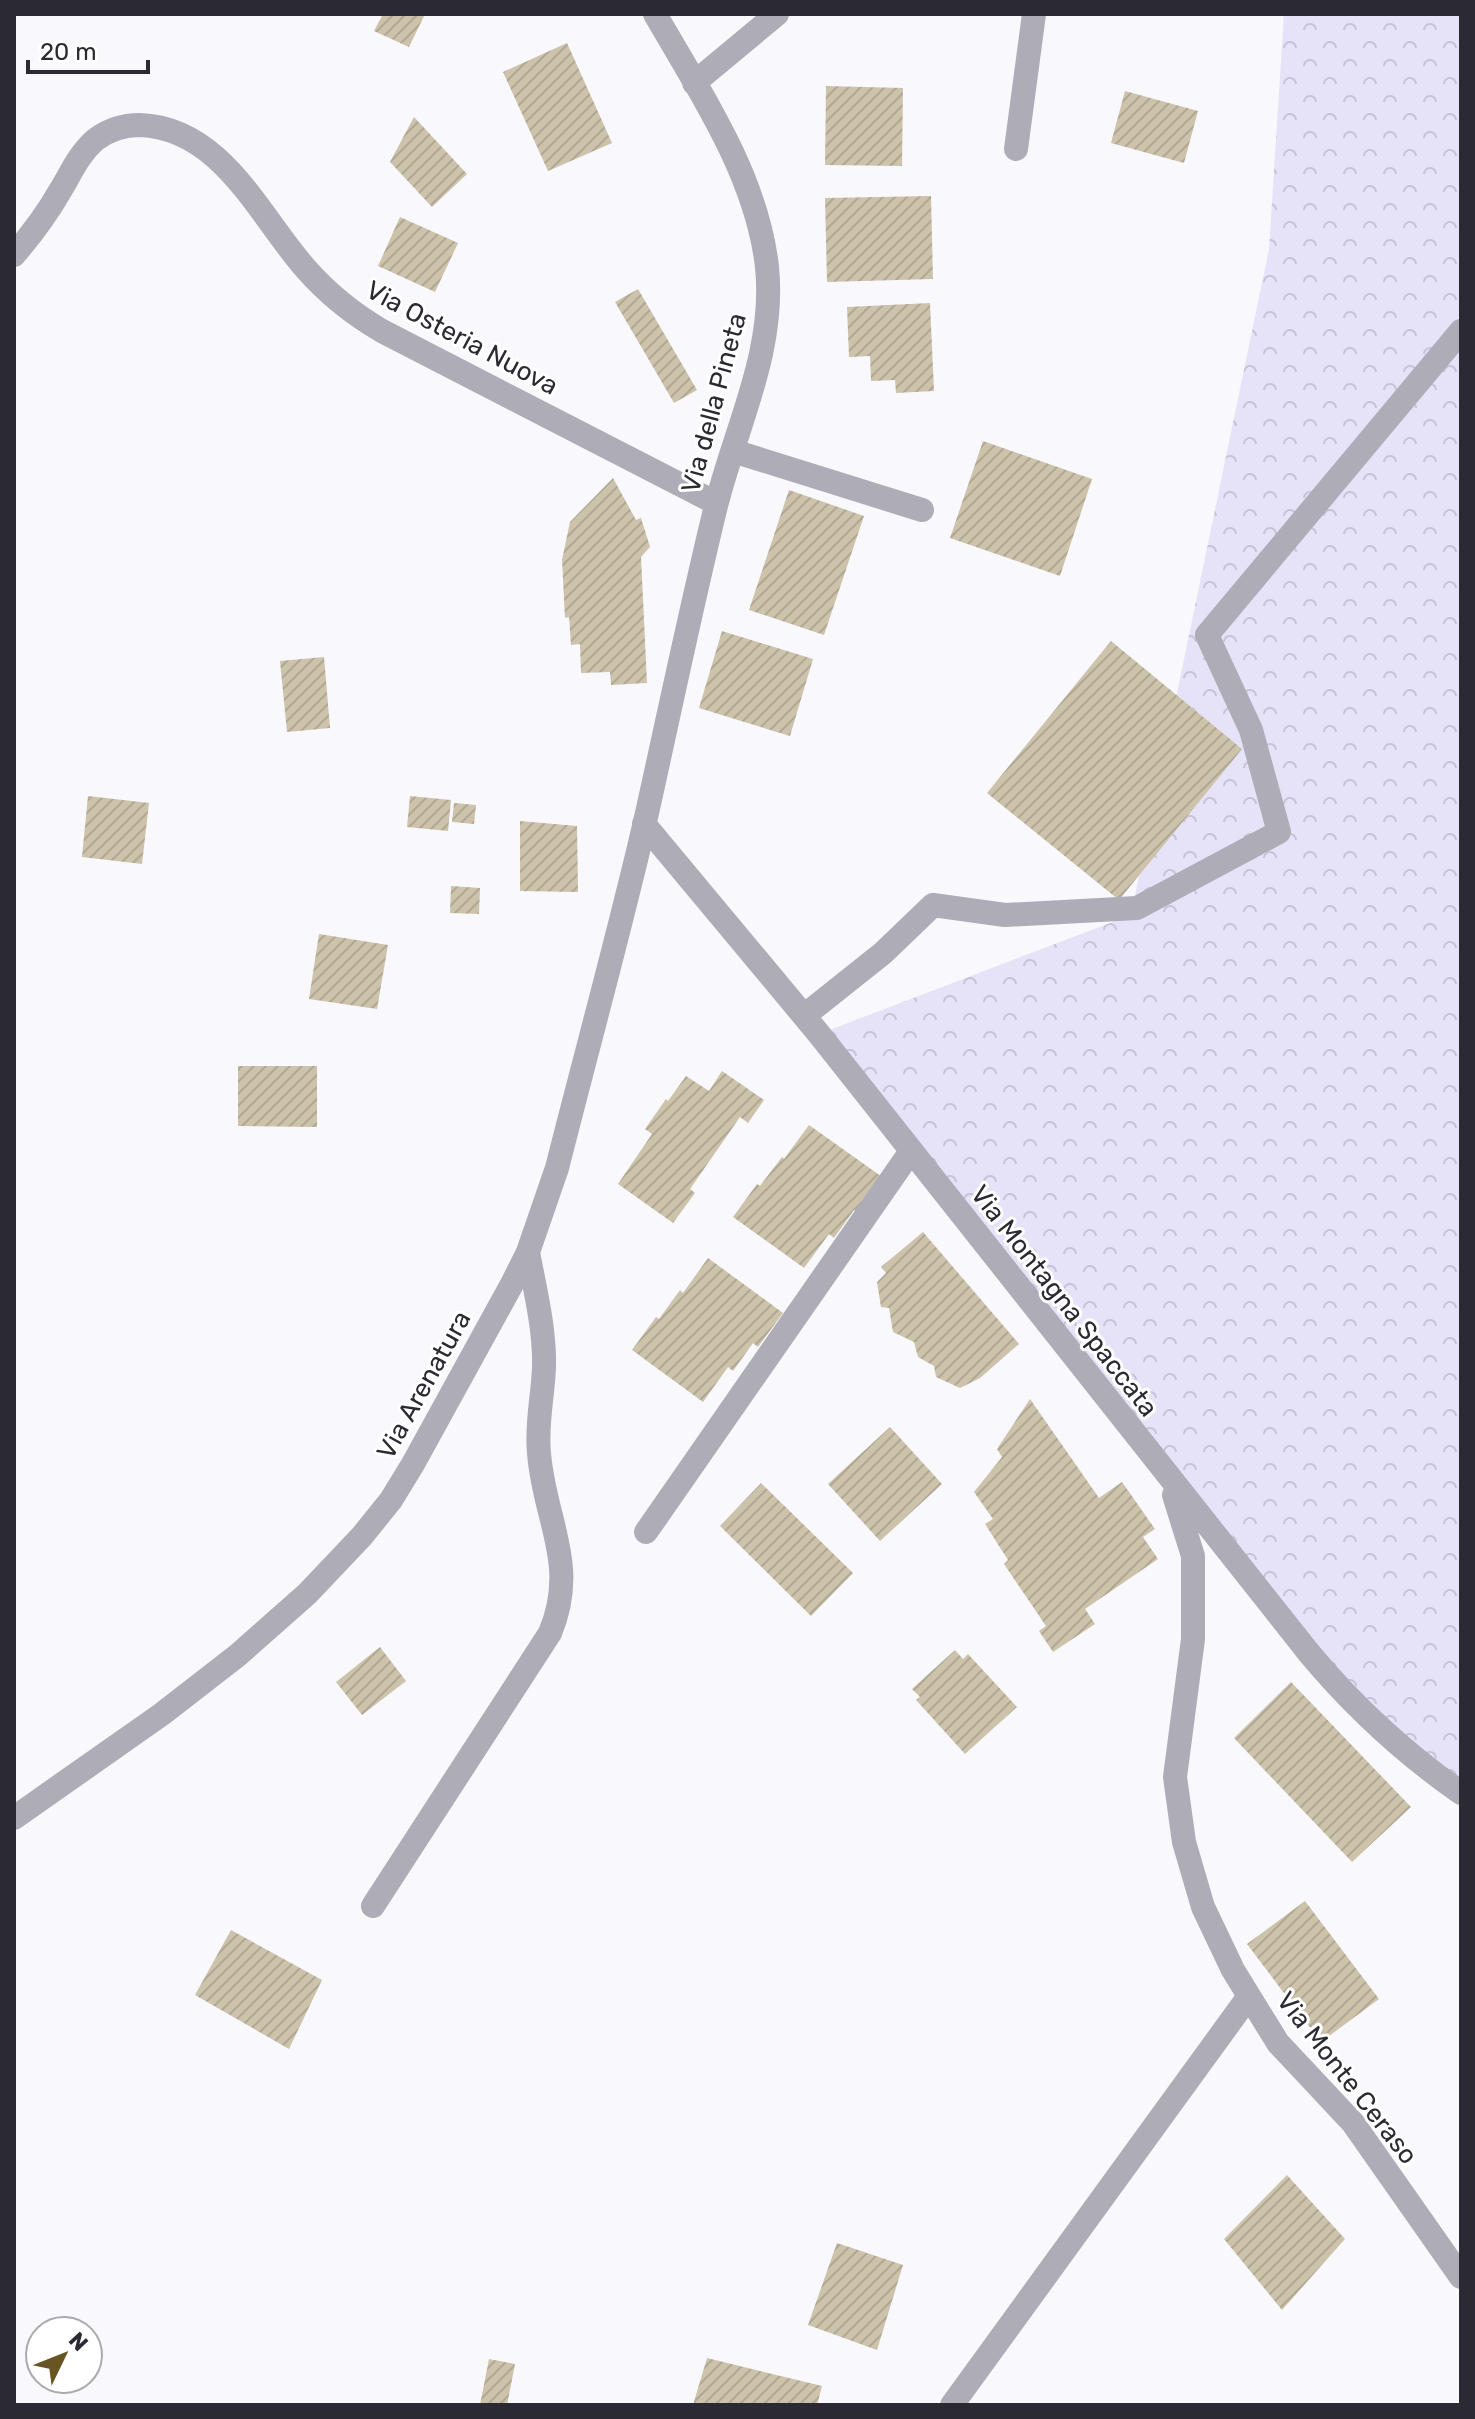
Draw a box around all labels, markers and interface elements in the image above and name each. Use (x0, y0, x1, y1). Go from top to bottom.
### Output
scale bar (28, 24, 148, 74)
text: 20 m (40, 38, 97, 66)
street label: Via Osteria Nuova (361, 274, 563, 402)
street label: Via della Pineta (675, 310, 753, 496)
street label: Via Montagna Spaccata (964, 1179, 1164, 1423)
street label: Via Arenatura (371, 1305, 477, 1465)
street label: Via Monte Ceraso (1270, 1986, 1424, 2170)
north arrow (24, 2315, 104, 2395)
text: N (63, 2327, 94, 2357)

